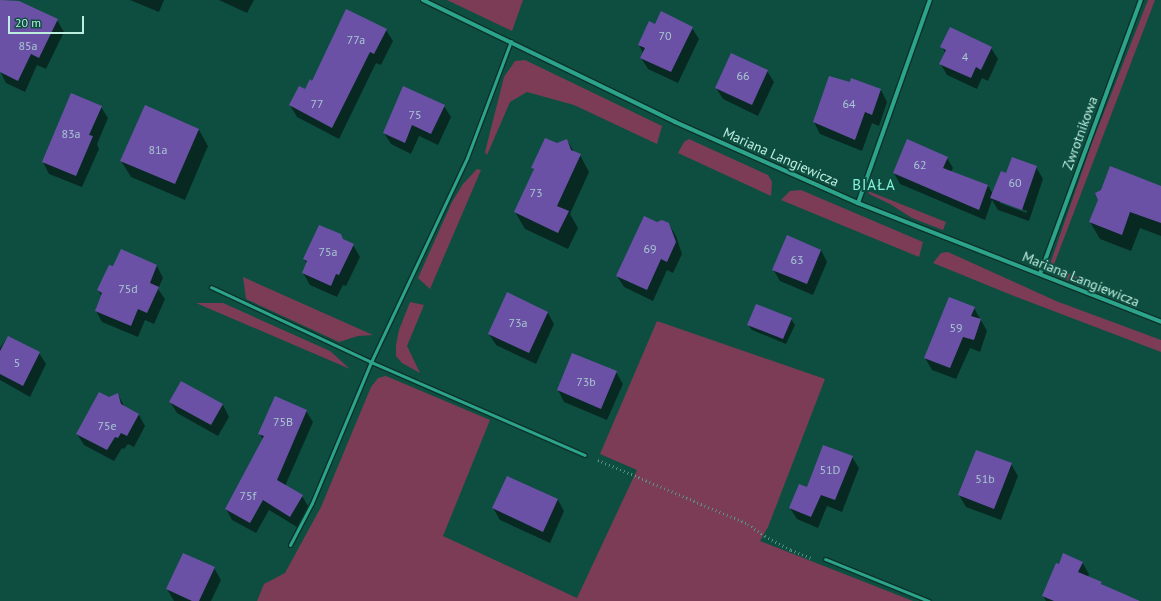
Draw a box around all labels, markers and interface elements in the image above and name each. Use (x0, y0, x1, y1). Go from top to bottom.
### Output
scale bar (10, 8, 86, 34)
text: 20 m (15, 15, 41, 30)
house number: 70 (658, 29, 672, 43)
house number: 77a (347, 33, 365, 47)
house number: 85a (18, 39, 38, 53)
house number: 4 (962, 50, 968, 64)
house number: 66 (736, 69, 750, 83)
street label: Zwrotnikowa (1059, 94, 1101, 172)
house number: 77 (310, 97, 324, 111)
house number: 64 (842, 97, 856, 111)
house number: 75 (408, 108, 422, 122)
street label: Mariana Langiewicza (721, 124, 841, 190)
house number: 83a (61, 127, 81, 141)
house number: 81a (148, 143, 168, 157)
house number: 62 (913, 158, 927, 172)
district label: BIAŁA (852, 176, 896, 194)
house number: 60 (1008, 176, 1022, 190)
house number: 73 (529, 186, 543, 200)
house number: 69 (643, 242, 657, 256)
house number: 75a (318, 245, 338, 259)
street label: Mariana Langiewicza (1020, 248, 1142, 310)
house number: 63 (790, 253, 804, 267)
house number: 75d (118, 282, 138, 296)
house number: 73a (508, 316, 528, 330)
house number: 59 (949, 321, 963, 335)
house number: 5 (14, 356, 20, 370)
house number: 73b (576, 375, 596, 389)
house number: 75B (273, 415, 293, 429)
house number: 75e (97, 419, 117, 433)
house number: 51D (820, 463, 840, 477)
house number: 51b (975, 472, 995, 486)
house number: 75f (240, 489, 256, 503)

